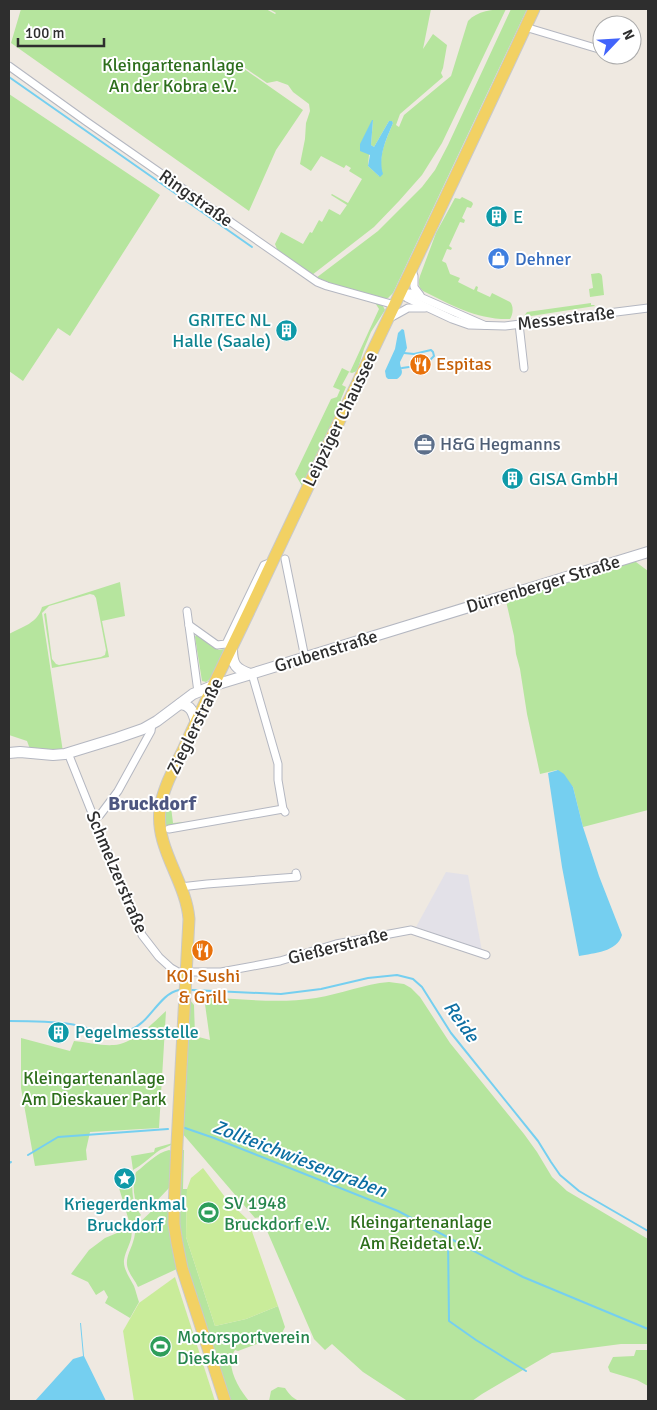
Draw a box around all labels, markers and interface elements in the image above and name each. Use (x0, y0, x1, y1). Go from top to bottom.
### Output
scale bar (18, 15, 104, 47)
north arrow (592, 15, 642, 65)
text: 100 m (25, 24, 65, 42)
text: N (619, 27, 638, 43)
park label: Kleingartenanlage An der Kobra e.V. (102, 54, 244, 97)
street label: Ringstraße (155, 165, 237, 231)
building icon: E (485, 205, 509, 229)
place label: E (513, 206, 523, 228)
shop icon: Dehner (487, 247, 511, 271)
place label: Dehner (515, 248, 571, 270)
street label: Messestraße (516, 301, 616, 335)
place label: GRITEC NL Halle (Saale) (172, 309, 271, 352)
building icon: GRITEC NL Halle (Saale) (275, 318, 299, 342)
street label: Leipziger Chaussee (298, 348, 382, 490)
restaurant icon: Espitas (408, 352, 432, 376)
place label: Espitas (436, 353, 492, 375)
office icon: H&G Hegmanns (412, 432, 436, 456)
place label: H&G Hegmanns (440, 433, 561, 455)
building icon: GISA GmbH (501, 467, 525, 491)
place label: GISA GmbH (529, 468, 618, 490)
street label: Dürrenberger Straße (464, 550, 622, 618)
street label: Grubenstraße (272, 625, 380, 677)
street label: Zieglerstraße (162, 674, 228, 778)
district label: Bruckdorf (108, 791, 198, 816)
street label: Schmelzerstraße (81, 808, 153, 936)
street label: Gießerstraße (286, 923, 390, 969)
restaurant icon: KOI Sushi & Grill (191, 939, 215, 963)
place label: KOI Sushi & Grill (166, 965, 240, 1008)
water label: Reide (438, 996, 485, 1048)
building icon: Pegelmessstelle (47, 1020, 71, 1044)
place label: Pegelmessstelle (75, 1021, 199, 1043)
park label: Kleingartenanlage Am Dieskauer Park (22, 1067, 166, 1110)
water label: Zollteichwiesengraben (209, 1115, 390, 1203)
place icon: Kriegerdenkmal Bruckdorf (113, 1167, 137, 1191)
place label: SV 1948 Bruckdorf e.V. (224, 1192, 330, 1235)
place label: Kriegerdenkmal Bruckdorf (64, 1193, 186, 1236)
sports icon: SV 1948 Bruckdorf e.V. (196, 1201, 220, 1225)
park label: Kleingartenanlage Am Reidetal e.V. (350, 1211, 492, 1254)
place label: Motorsportverein Dieskau (177, 1326, 310, 1369)
sports icon: Motorsportverein Dieskau (149, 1335, 173, 1359)

